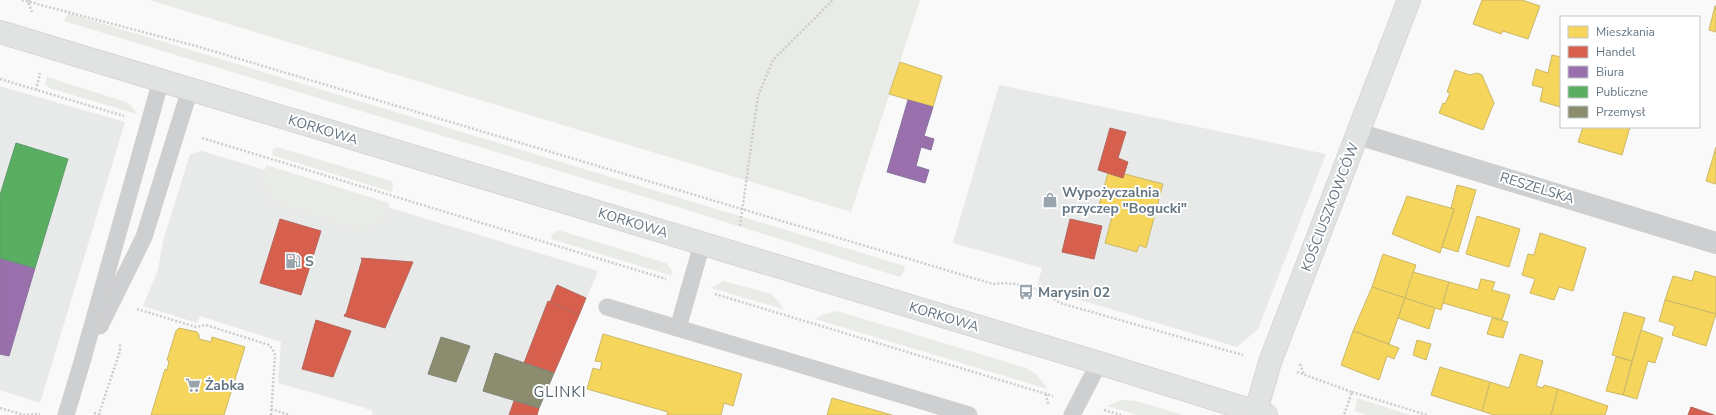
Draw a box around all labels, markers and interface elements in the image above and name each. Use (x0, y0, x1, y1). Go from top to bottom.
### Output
legend (1560, 16, 1700, 128)
text: Mieszkania (1596, 24, 1655, 40)
text: Handel (1596, 44, 1636, 60)
text: Biura (1596, 64, 1624, 80)
text: Publiczne (1596, 84, 1648, 100)
text: Przemysł (1596, 104, 1646, 120)
street label: KORKOWA (286, 110, 360, 150)
street label: KOŚCIUSZKOWCÓW (1297, 139, 1364, 274)
street label: RESZELSKA (1497, 168, 1577, 208)
place label: Wypożyczalnia przyczep "Bogucki" (1062, 183, 1187, 218)
shop icon: Wypożyczalnia przyczep "Bogucki" (1041, 191, 1059, 209)
street label: KORKOWA (596, 203, 670, 243)
fuel station icon: S (284, 252, 302, 270)
place label: S (305, 252, 314, 271)
bus stop icon: Marysin 02 (1017, 283, 1035, 301)
place label: Marysin 02 (1038, 283, 1110, 302)
street label: KORKOWA (907, 297, 981, 337)
supermarket icon: Żabka (184, 376, 202, 394)
place label: Żabka (205, 376, 244, 395)
district label: GLINKI (533, 382, 587, 402)

